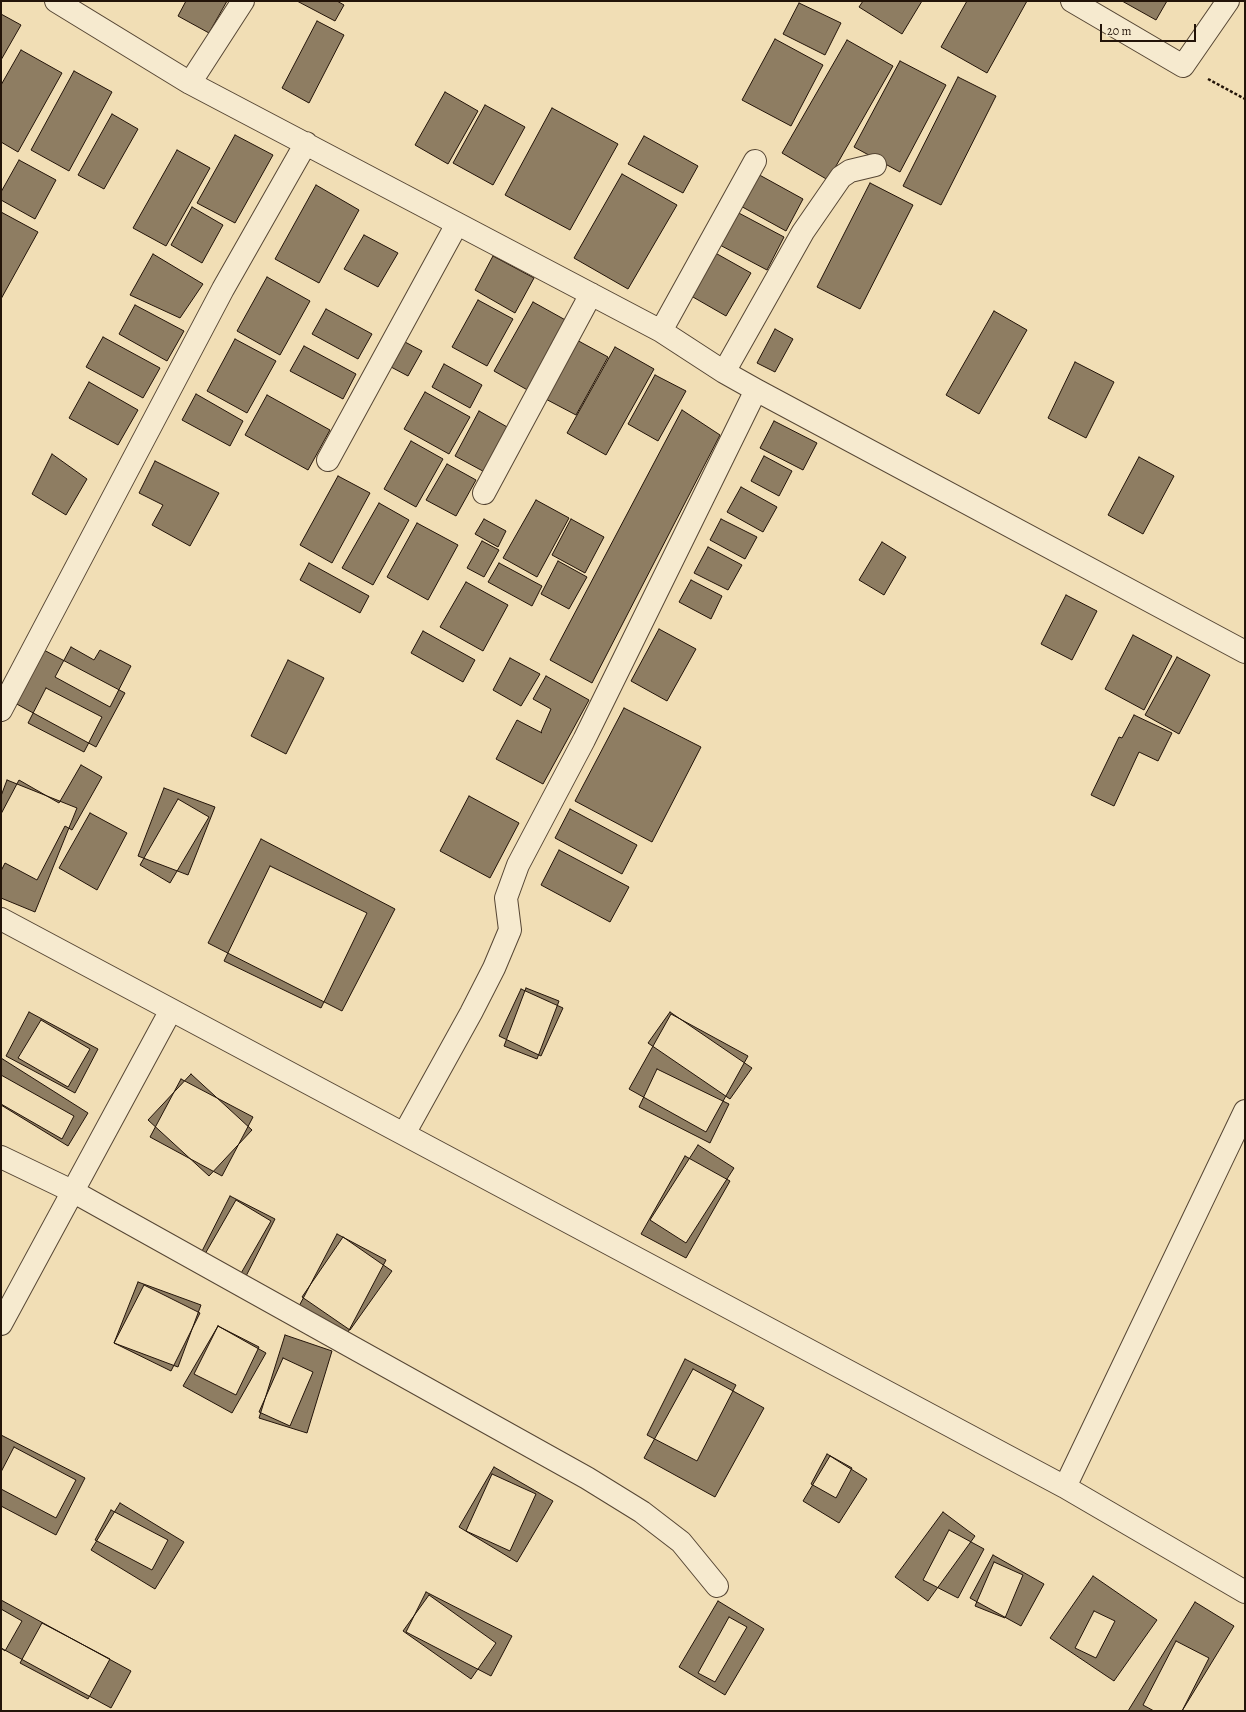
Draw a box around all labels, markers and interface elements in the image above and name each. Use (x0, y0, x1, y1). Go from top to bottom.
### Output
scale bar (1102, 16, 1198, 42)
text: 20 m (1107, 23, 1131, 39)

